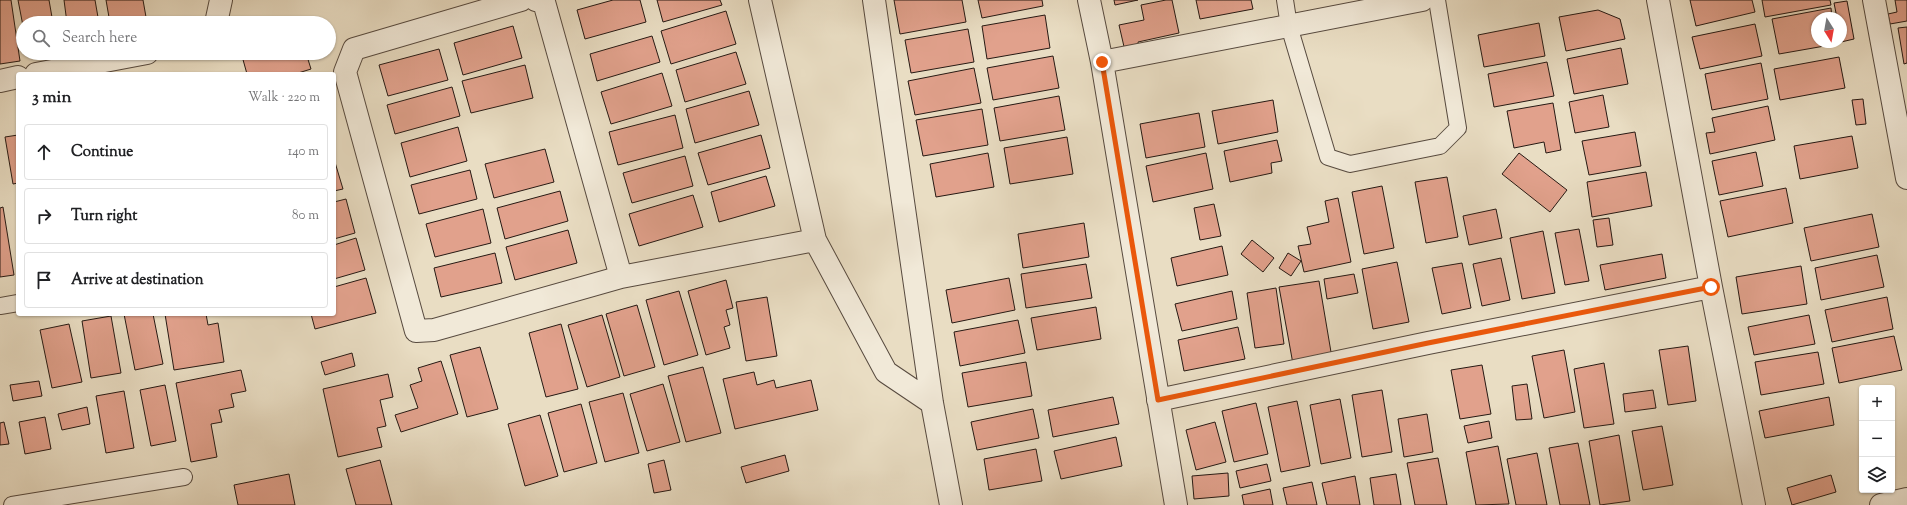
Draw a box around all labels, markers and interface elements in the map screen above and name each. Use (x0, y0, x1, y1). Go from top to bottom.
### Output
north arrow (1811, 12, 1847, 48)
search box (16, 16, 336, 60)
icon: search (30, 27, 52, 49)
text: Search here (62, 28, 137, 49)
route end (1093, 53, 1111, 71)
text: 3 min (32, 86, 71, 110)
text: Walk · 220 m (248, 89, 320, 107)
icon: ahead (33, 141, 55, 163)
text: Continue (71, 142, 133, 163)
text: 140 m (288, 143, 319, 161)
icon: right (33, 205, 55, 227)
text: Turn right (71, 206, 137, 227)
text: 80 m (292, 207, 319, 225)
icon: arrive (33, 269, 55, 291)
text: Arrive at destination (71, 270, 204, 291)
route start (1702, 278, 1720, 296)
map controls (1859, 385, 1895, 493)
button: + (1859, 385, 1895, 421)
button: − (1859, 421, 1895, 457)
button: layers (1859, 457, 1895, 493)

